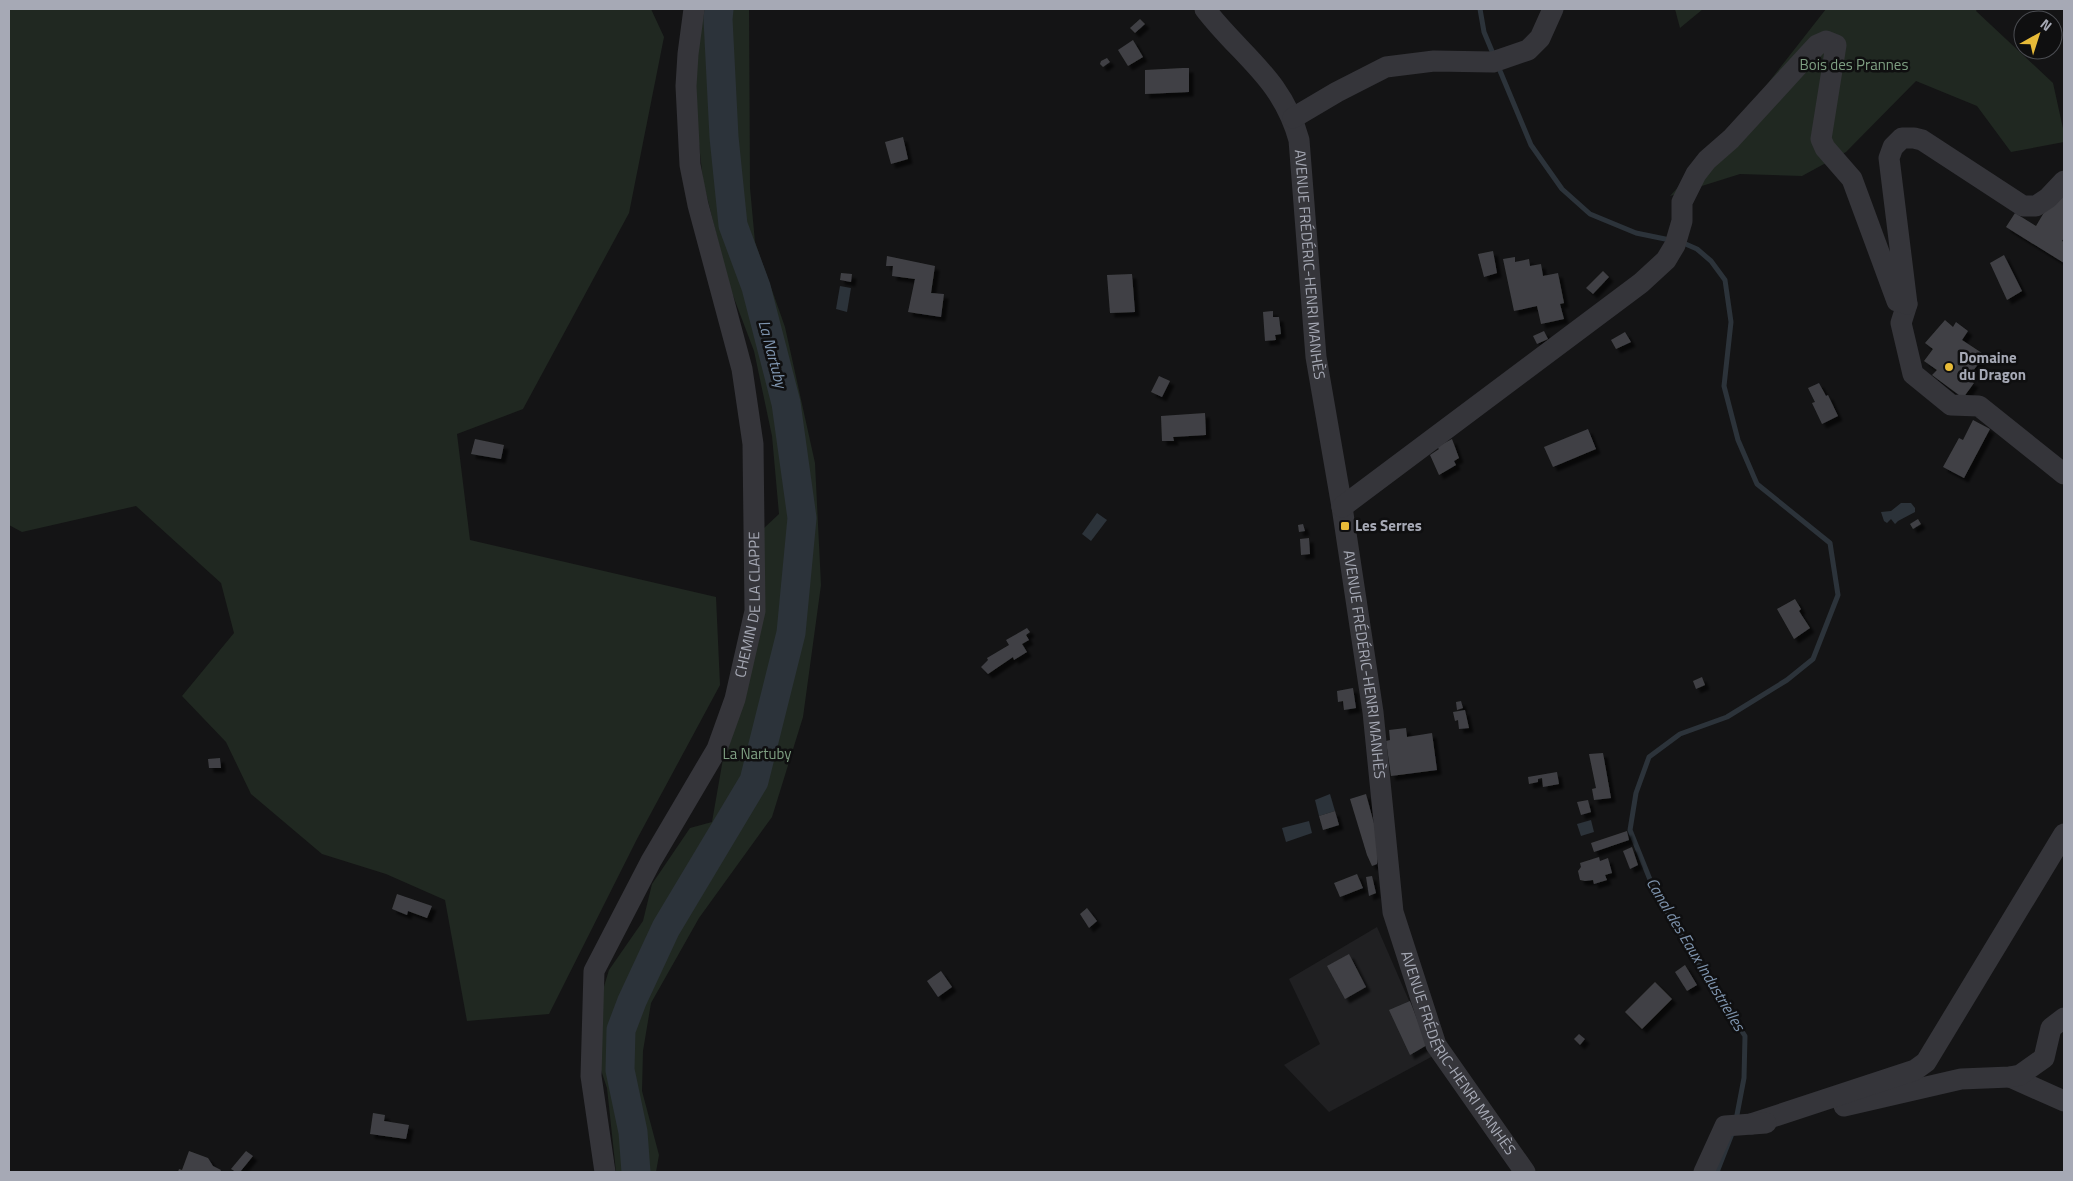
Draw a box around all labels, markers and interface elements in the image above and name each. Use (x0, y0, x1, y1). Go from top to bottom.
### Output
north arrow (2013, 10, 2063, 60)
text: N (2036, 13, 2057, 36)
park label: Bois des Prannes (1800, 53, 1908, 76)
street label: AVENUE FRÉDÉRIC-HENRI MANHÈS (1289, 149, 1332, 381)
water label: La Nartuby (752, 317, 794, 392)
place label: Domaine du Dragon (1959, 346, 2026, 386)
marker: Domaine du Dragon (1943, 361, 1955, 373)
place label: Les Serres (1355, 514, 1422, 537)
marker: Les Serres (1339, 520, 1351, 532)
street label: CHEMIN DE LA CLAPPE (728, 531, 766, 680)
street label: AVENUE FRÉDÉRIC-HENRI MANHÈS (1338, 548, 1392, 780)
park label: La Nartuby (722, 742, 792, 765)
water label: Canal des Eaux Industrielles (1641, 873, 1752, 1036)
street label: AVENUE FRÉDÉRIC-HENRI MANHÈS (1395, 948, 1522, 1160)

